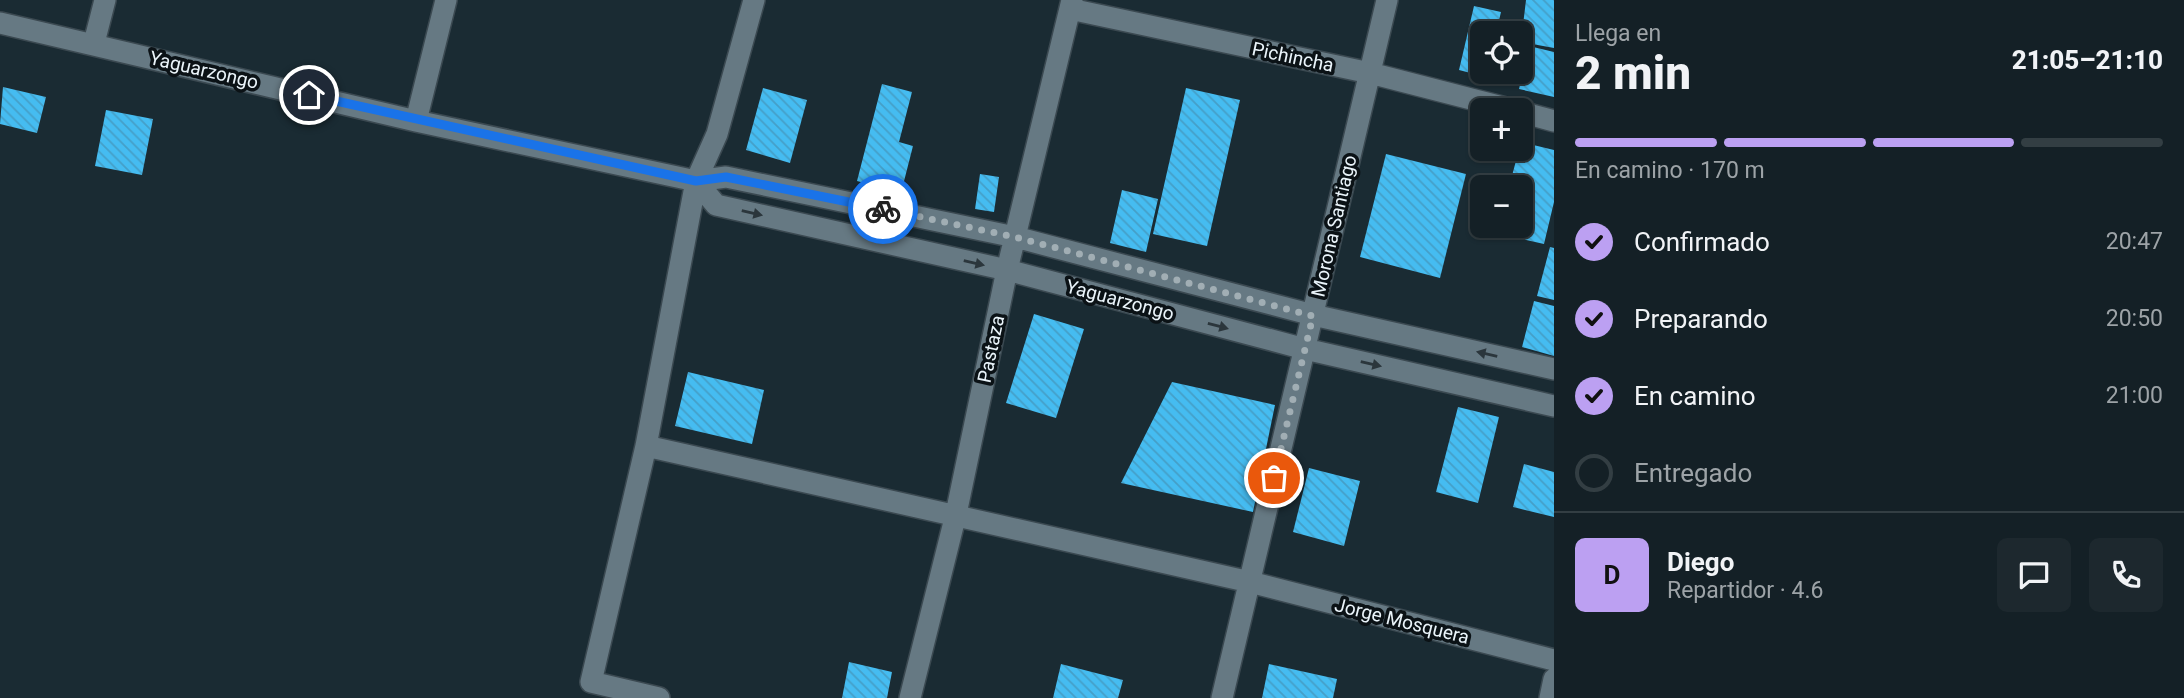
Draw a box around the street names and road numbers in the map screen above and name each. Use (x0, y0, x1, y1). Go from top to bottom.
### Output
street label: Pichincha (1250, 37, 1336, 77)
street label: Yaguarzongo (147, 46, 261, 94)
street label: Morona Santiago (1307, 153, 1361, 299)
street label: Yaguarzongo (1063, 275, 1177, 325)
street label: Pastaza (973, 313, 1009, 385)
street label: Jorge Mosquera (1332, 593, 1472, 649)

